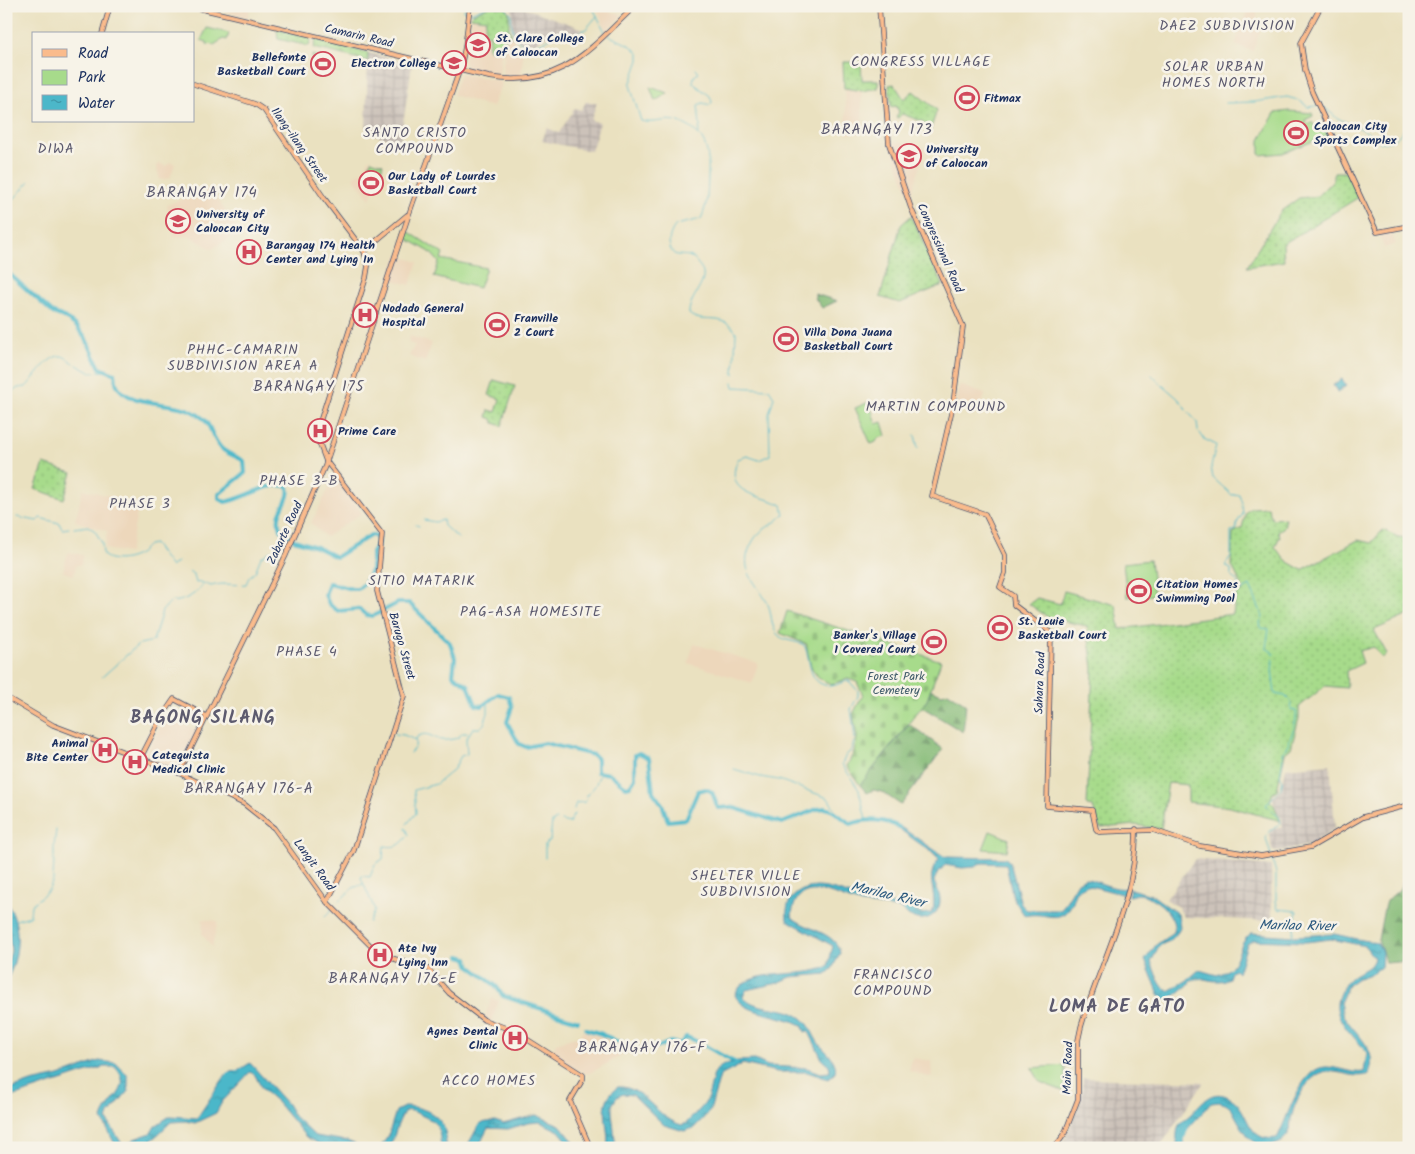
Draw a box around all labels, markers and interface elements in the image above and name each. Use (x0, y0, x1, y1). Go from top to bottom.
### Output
district label: DAEZ SUBDIVISION (1159, 15, 1295, 37)
street label: Camarin Road (323, 19, 396, 53)
place label: St. Clare College of Caloocan (496, 29, 584, 62)
legend (32, 32, 195, 122)
school or university icon: St. Clare College of Caloocan (465, 32, 491, 58)
text: Road (78, 42, 109, 66)
place label: Bellefonte Basketball Court (217, 48, 307, 81)
school or university icon: Electron College (441, 50, 467, 76)
sports icon: Bellefonte Basketball Court (310, 51, 336, 77)
district label: CONGRESS VILLAGE (851, 51, 991, 73)
place label: Electron College (351, 54, 436, 73)
district label: SOLAR URBAN HOMES NORTH (1162, 56, 1266, 94)
text: Park (78, 66, 106, 90)
sports icon: Fitmax (954, 85, 980, 111)
place label: Fitmax (984, 89, 1021, 108)
text: Water (78, 92, 115, 116)
street label: Ilang-ilang Street (266, 103, 332, 187)
place label: Caloocan City Sports Complex (1314, 117, 1397, 150)
district label: BARANGAY 173 (821, 118, 933, 142)
sports icon: Caloocan City Sports Complex (1283, 120, 1309, 146)
district label: SANTO CRISTO COMPOUND (363, 122, 467, 160)
district label: DIWA (38, 138, 74, 160)
place label: University of Caloocan (926, 140, 988, 173)
school or university icon: University of Caloocan (896, 143, 922, 169)
place label: Our Lady of Lourdes Basketball Court (388, 167, 496, 200)
sports icon: Our Lady of Lourdes Basketball Court (358, 170, 384, 196)
district label: BARANGAY 174 (146, 181, 258, 205)
street label: Congressional Road (912, 200, 969, 297)
place label: University of Caloocan City (196, 205, 270, 238)
school or university icon: University of Caloocan City (165, 208, 191, 234)
place label: Barangay 174 Health Center and Lying In (266, 236, 375, 269)
hospital icon: Barangay 174 Health Center and Lying In (236, 239, 262, 265)
place label: Nodado General Hospital (382, 299, 464, 332)
hospital icon: Nodado General Hospital (352, 302, 378, 328)
place label: Franville 2 Court (514, 309, 558, 342)
sports icon: Franville 2 Court (484, 312, 510, 338)
place label: Villa Dona Juana Basketball Court (804, 323, 893, 356)
sports icon: Villa Dona Juana Basketball Court (773, 326, 799, 352)
district label: PHHC-CAMARIN SUBDIVISION AREA A (168, 339, 318, 377)
district label: BARANGAY 175 (253, 375, 365, 399)
district label: MARTIN COMPOUND (866, 396, 1006, 418)
hospital icon: Prime Care (307, 418, 333, 444)
place label: Prime Care (338, 422, 396, 441)
district label: PHASE 3-B (259, 470, 339, 492)
district label: PHASE 3 (109, 493, 171, 515)
street label: Zabarte Road (262, 497, 308, 568)
district label: SITIO MATARIK (368, 570, 476, 592)
place label: Citation Homes Swimming Pool (1156, 575, 1238, 608)
sports icon: Citation Homes Swimming Pool (1126, 578, 1152, 604)
district label: PAG-ASA HOMESITE (460, 601, 602, 623)
street label: Barugo Street (383, 610, 421, 682)
place label: St. Louie Basketball Court (1018, 612, 1107, 645)
sports icon: St. Louie Basketball Court (987, 615, 1013, 641)
place label: Banker's Village 1 Covered Court (833, 626, 917, 659)
sports icon: Banker's Village 1 Covered Court (921, 629, 947, 655)
district label: PHASE 4 (276, 641, 338, 663)
street label: Sahara Road (1029, 650, 1051, 715)
park label: Forest Park Cemetery (867, 667, 925, 700)
district label: BAGONG SILANG (130, 704, 276, 733)
place label: Animal Bite Center (26, 734, 89, 767)
hospital icon: Animal Bite Center (92, 737, 118, 763)
place label: Catequista Medical Clinic (152, 746, 226, 779)
hospital icon: Catequista Medical Clinic (122, 749, 148, 775)
district label: BARANGAY 176-A (184, 777, 314, 801)
street label: Langit Road (288, 835, 340, 896)
district label: SHELTER VILLE SUBDIVISION (691, 865, 801, 903)
water label: Marilao River (849, 876, 931, 915)
water label: Marilao River (1259, 914, 1338, 938)
place label: Ate Ivy Lying Inn (398, 939, 448, 972)
hospital icon: Ate Ivy Lying Inn (367, 942, 393, 968)
district label: FRANCISCO COMPOUND (853, 964, 933, 1002)
district label: BARANGAY 176-E (328, 967, 458, 991)
district label: LOMA DE GATO (1049, 993, 1185, 1022)
place label: Agnes Dental Clinic (427, 1022, 499, 1055)
hospital icon: Agnes Dental Clinic (502, 1025, 528, 1051)
district label: BARANGAY 176-F (578, 1036, 706, 1060)
street label: Main Road (1058, 1040, 1078, 1095)
district label: ACCO HOMES (442, 1070, 536, 1092)

